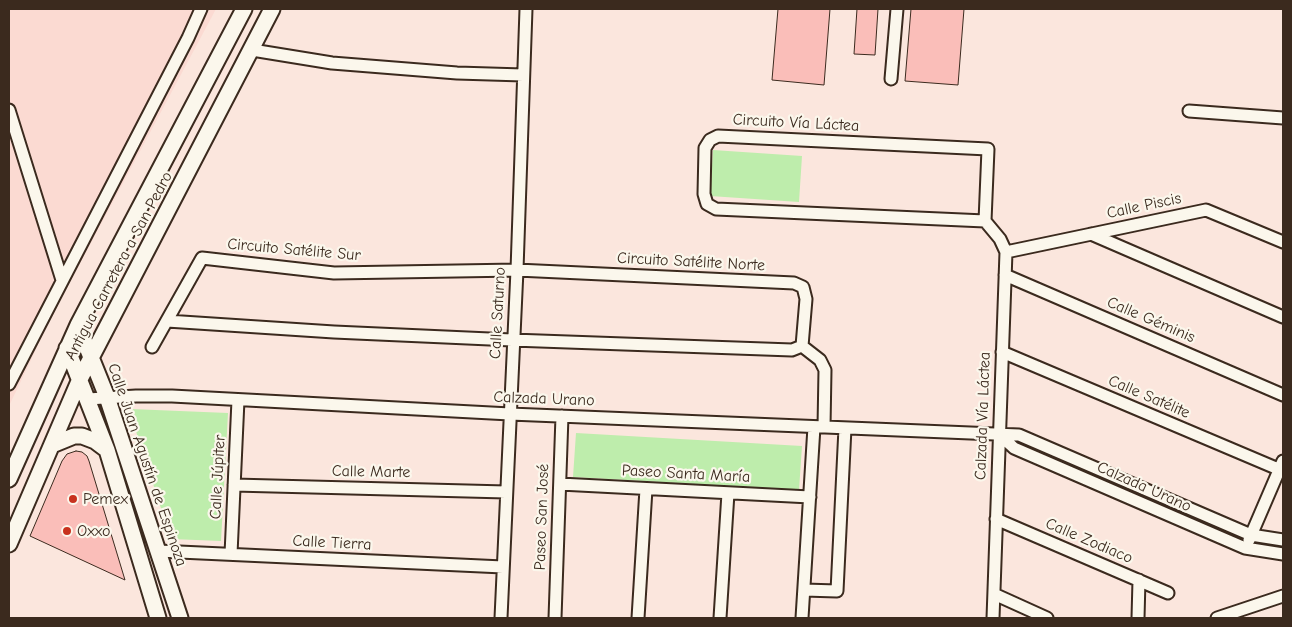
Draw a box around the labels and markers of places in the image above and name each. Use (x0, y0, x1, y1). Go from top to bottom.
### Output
place label: Pemex (83, 489, 128, 509)
marker: Pemex (67, 493, 79, 505)
place label: Oxxo (77, 521, 111, 541)
marker: Oxxo (61, 525, 73, 537)

